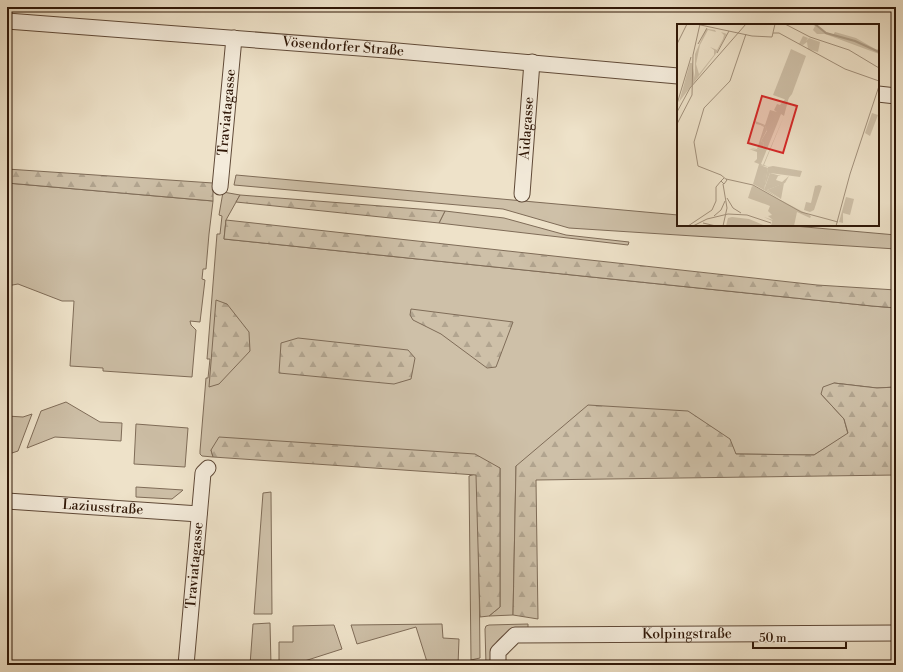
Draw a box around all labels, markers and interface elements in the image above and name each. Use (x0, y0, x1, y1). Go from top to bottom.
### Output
inset map (677, 24, 879, 226)
street label: Vösendorfer Straße (280, 33, 405, 61)
street label: Traviatagasse (214, 68, 240, 156)
street label: Aidagasse (516, 96, 538, 161)
street label: Laziusstraße (62, 496, 144, 519)
street label: Traviatagasse (182, 521, 208, 609)
scale bar (753, 624, 846, 650)
street label: Kolpingstraße (642, 625, 732, 643)
text: 50 m (759, 631, 787, 646)

